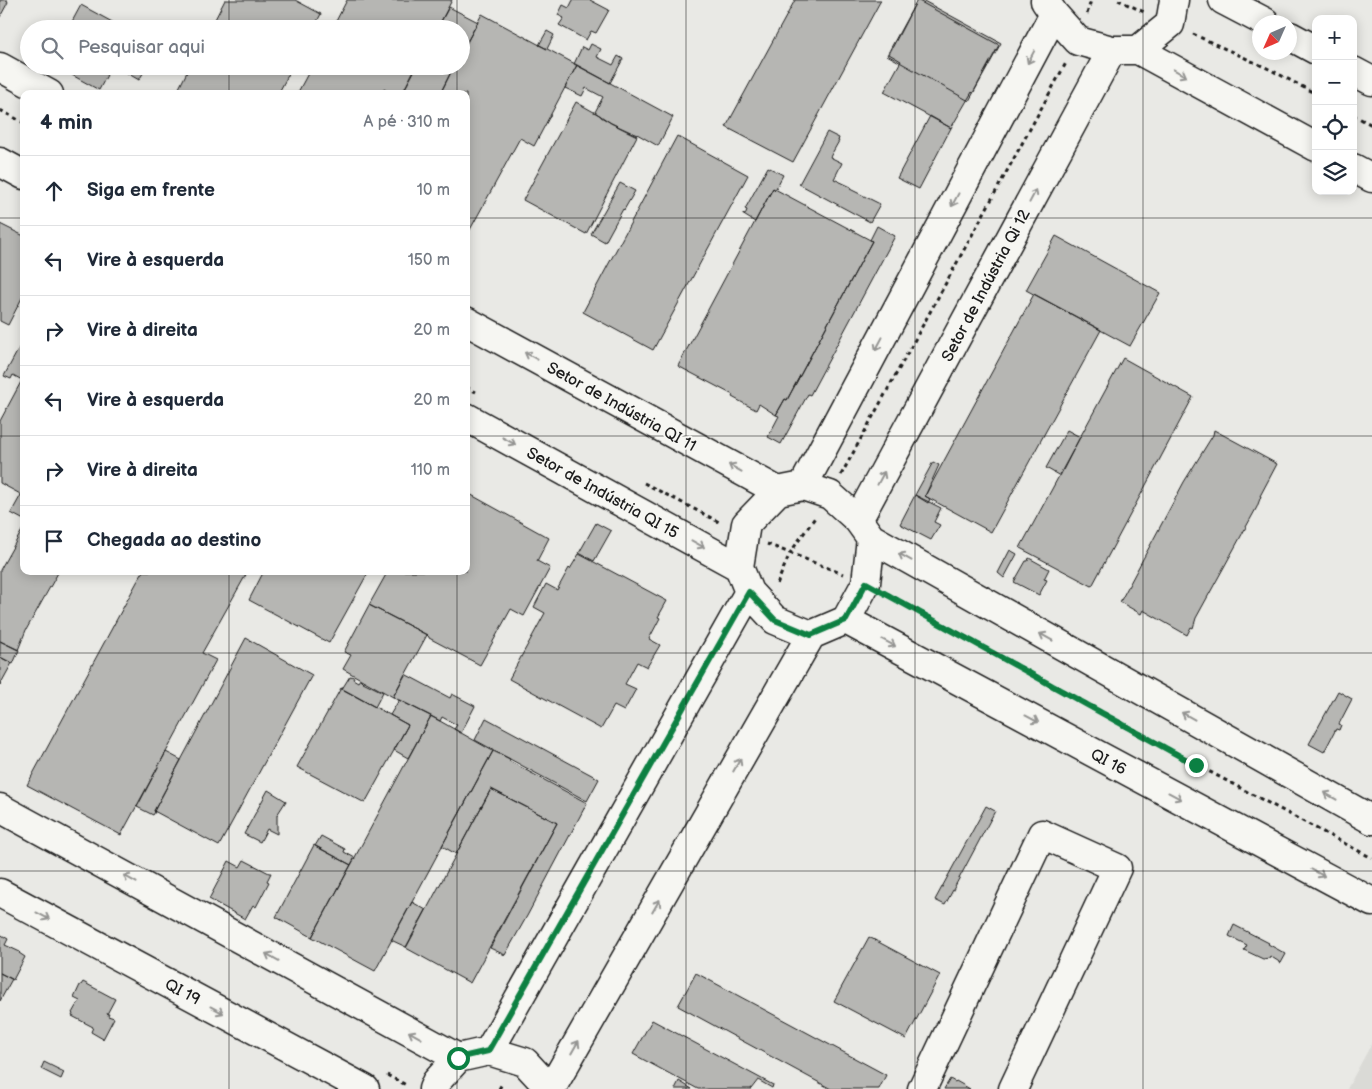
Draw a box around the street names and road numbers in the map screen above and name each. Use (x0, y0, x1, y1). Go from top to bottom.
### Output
street label: Setor de Indústria Qi 12 (938, 206, 1035, 365)
street label: Setor de Indústria QI 11 (543, 358, 699, 456)
street label: Setor de Indústria QI 15 (523, 444, 681, 543)
street label: QI 16 (1087, 745, 1130, 780)
street label: QI 19 (161, 975, 203, 1009)

